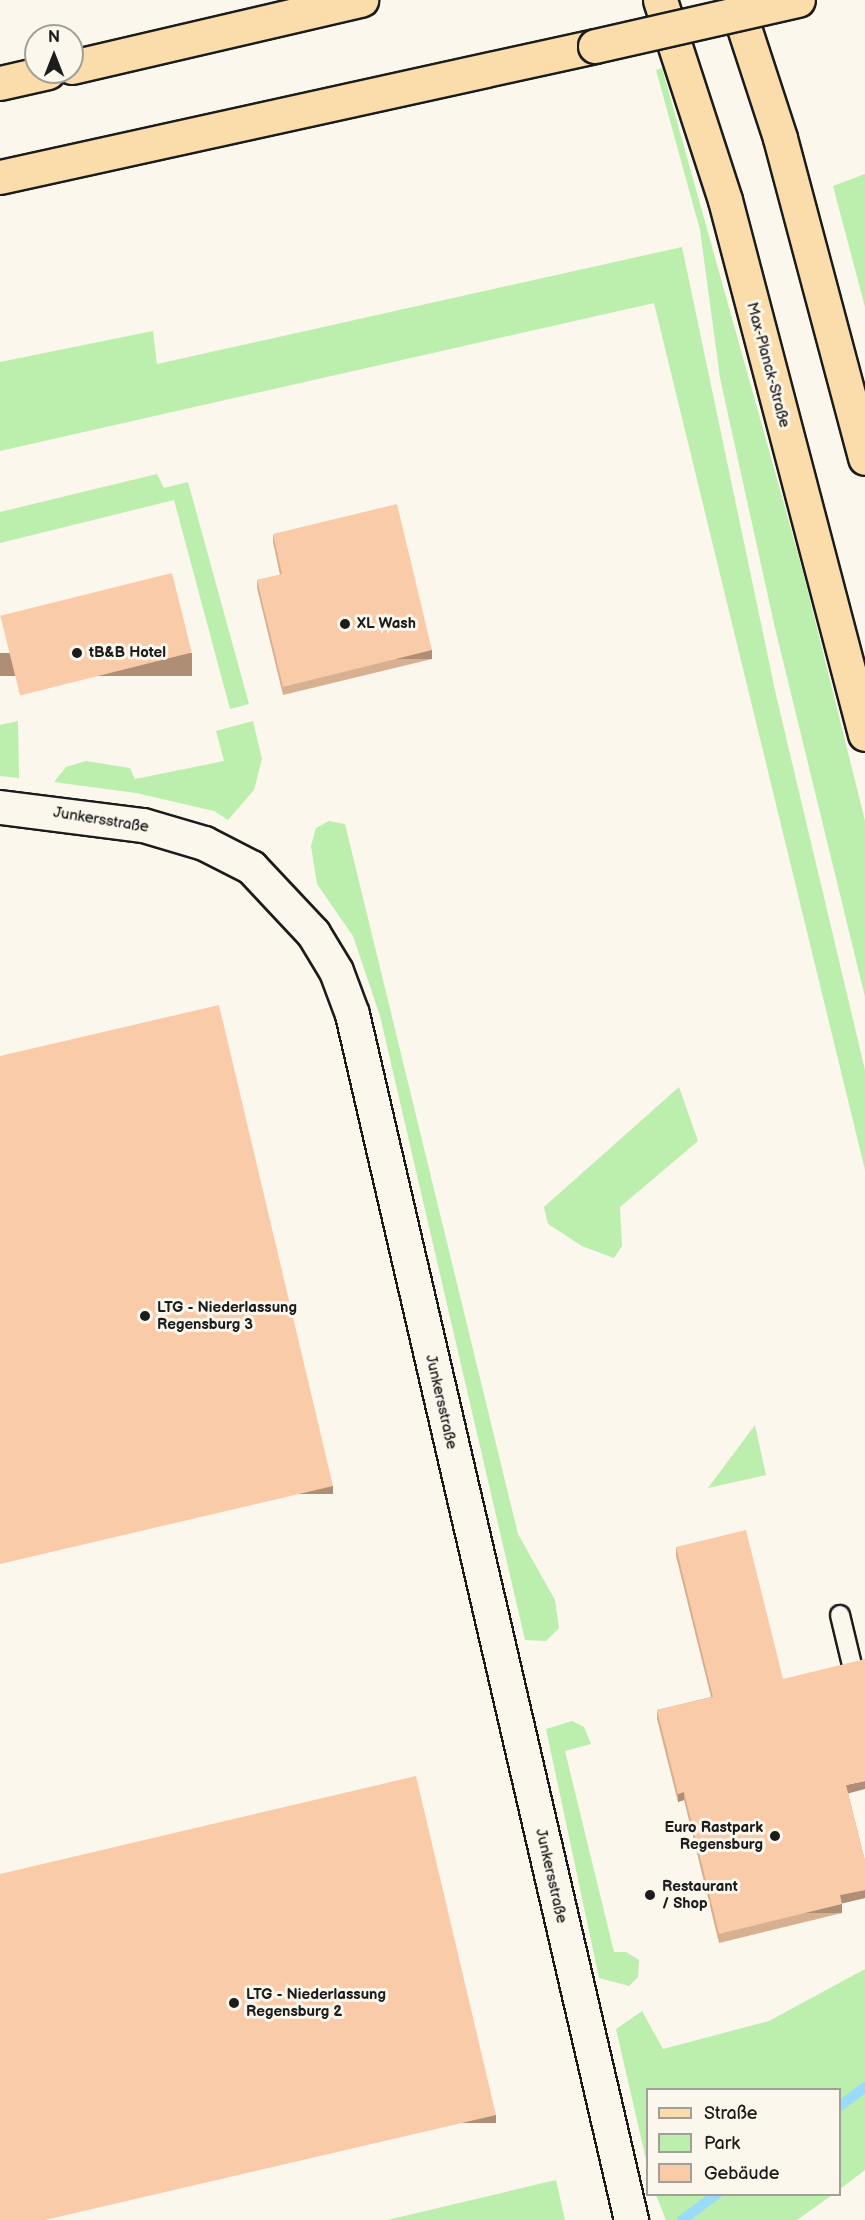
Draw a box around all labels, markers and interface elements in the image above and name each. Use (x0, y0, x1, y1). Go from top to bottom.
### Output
north arrow (24, 24, 84, 84)
text: N (48, 28, 60, 47)
street label: Max-Planck-Straße (743, 300, 793, 430)
place label: XL Wash (357, 615, 416, 633)
marker: XL Wash (338, 617, 352, 631)
place label: tB&B Hotel (89, 644, 166, 662)
marker: tB&B Hotel (70, 646, 84, 660)
street label: Junkersstraße (52, 804, 150, 836)
place label: LTG - Niederlassung Regensburg 3 (157, 1298, 297, 1333)
marker: LTG - Niederlassung Regensburg 3 (138, 1309, 152, 1323)
street label: Junkersstraße (421, 1353, 461, 1451)
place label: Euro Rastpark Regensburg (665, 1818, 763, 1853)
street label: Junkersstraße (531, 1827, 571, 1925)
marker: Euro Rastpark Regensburg (768, 1829, 782, 1843)
place label: Restaurant / Shop (662, 1877, 738, 1912)
marker: Restaurant / Shop (643, 1888, 657, 1902)
place label: LTG - Niederlassung Regensburg 2 (246, 1985, 386, 2020)
marker: LTG - Niederlassung Regensburg 2 (227, 1996, 241, 2010)
legend (646, 2088, 841, 2196)
text: Straße (704, 2103, 757, 2124)
text: Park (704, 2133, 740, 2154)
text: Gebäude (704, 2163, 780, 2184)

